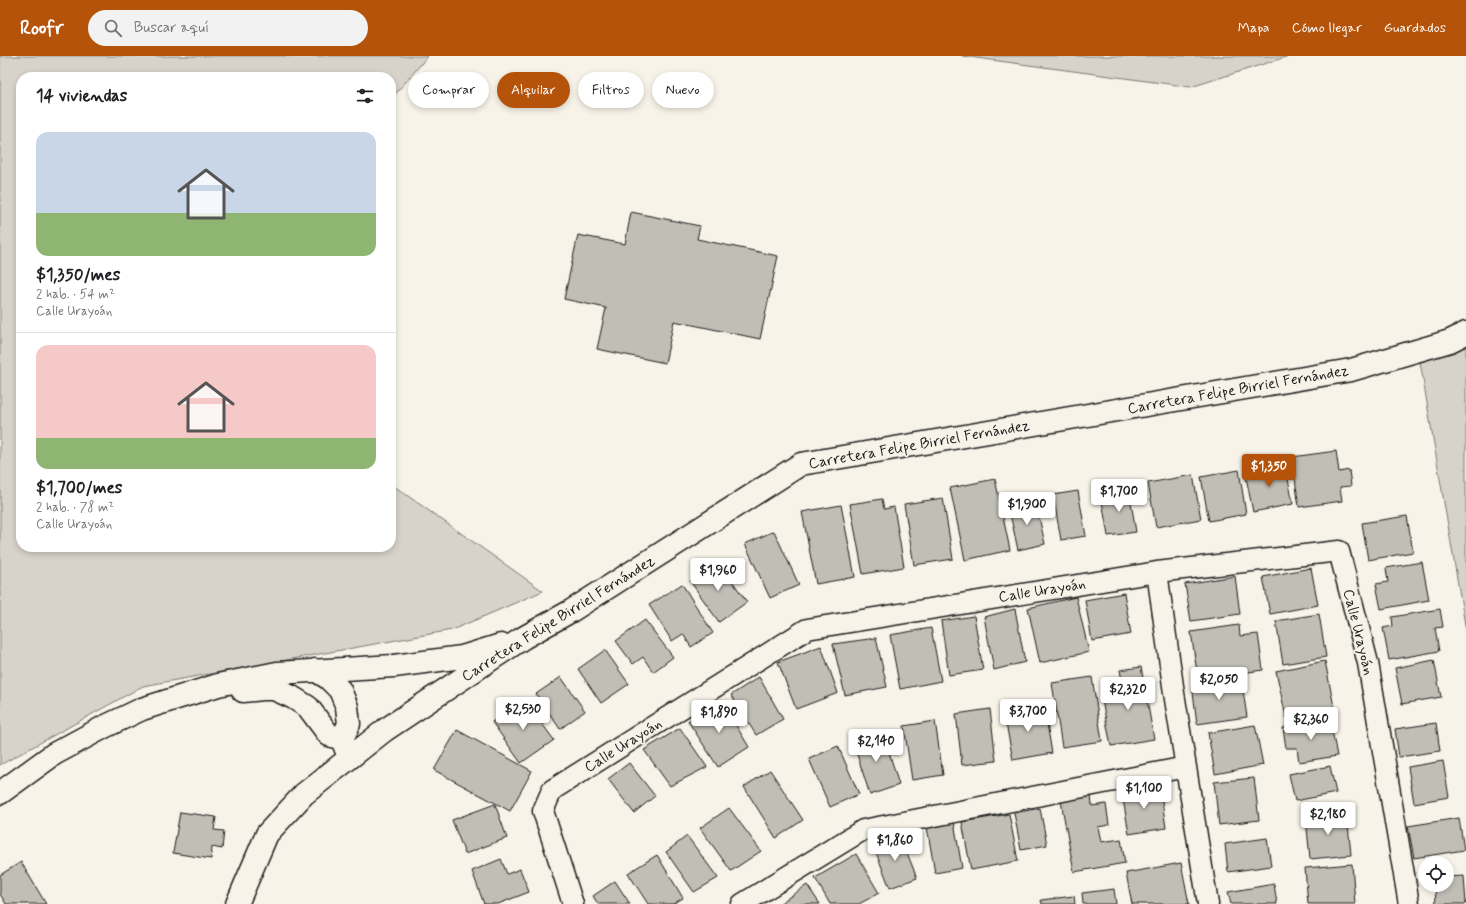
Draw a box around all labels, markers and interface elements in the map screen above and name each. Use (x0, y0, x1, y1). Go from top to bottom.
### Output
search box (88, 10, 368, 46)
text: Roofr (20, 16, 64, 41)
icon: search (102, 17, 124, 39)
text: Buscar aquí (134, 18, 209, 38)
text: Mapa (1238, 19, 1270, 37)
text: Cómo llegar (1292, 19, 1362, 37)
text: Guardados (1384, 19, 1446, 37)
chip: Comprar (408, 72, 489, 108)
chip: Alquilar (497, 72, 570, 108)
chip: Filtros (578, 72, 644, 108)
chip: Nuevo (652, 72, 714, 108)
text: 14 viviendas (36, 85, 127, 107)
icon: filters (354, 85, 376, 107)
icon: home (170, 158, 242, 230)
text: $1,350/mes (36, 264, 120, 286)
text: 2 hab. · 54 m² (36, 286, 115, 303)
text: Calle Urayoán (36, 303, 112, 320)
street label: Carretera Felipe Birriel Fernández (1126, 361, 1351, 419)
icon: home (170, 371, 242, 443)
street label: Carretera Felipe Birriel Fernández (807, 416, 1032, 474)
pin: $1,350 (1236, 454, 1302, 488)
text: $1,350 (1251, 458, 1287, 475)
text: $1,700/mes (36, 477, 122, 499)
pin: $1,700 (1086, 479, 1152, 513)
text: $1,700 (1100, 483, 1138, 500)
pin: $1,900 (994, 492, 1060, 526)
text: $1,900 (1007, 496, 1047, 513)
text: 2 hab. · 78 m² (36, 499, 114, 516)
text: Calle Urayoán (36, 516, 112, 533)
street label: Carretera Felipe Birriel Fernández (458, 551, 659, 687)
pin: $1,960 (685, 558, 751, 592)
text: $1,960 (699, 562, 737, 579)
street label: Calle Urayoán (997, 574, 1087, 608)
street label: Calle Urayoán (1338, 587, 1378, 677)
pin: $2,050 (1186, 667, 1252, 701)
text: $2,050 (1200, 671, 1238, 688)
pin: $2,320 (1095, 677, 1161, 711)
text: $2,320 (1109, 681, 1147, 698)
pin: $2,530 (490, 697, 556, 731)
pin: $3,700 (995, 699, 1061, 733)
pin: $1,890 (686, 700, 752, 734)
text: $2,530 (505, 701, 541, 718)
text: $3,700 (1009, 703, 1047, 720)
text: $1,890 (700, 704, 738, 721)
pin: $2,360 (1278, 707, 1344, 741)
text: $2,360 (1293, 711, 1329, 728)
street label: Calle Urayoán (581, 714, 666, 778)
pin: $2,140 (843, 729, 909, 763)
text: $2,140 (857, 733, 895, 750)
pin: $1,100 (1111, 776, 1177, 810)
text: $1,100 (1126, 780, 1162, 797)
pin: $2,180 (1295, 802, 1361, 836)
text: $2,180 (1310, 806, 1346, 823)
pin: $1,860 (862, 828, 928, 862)
text: $1,860 (877, 832, 913, 849)
map controls (1418, 856, 1454, 892)
button: locate (1418, 856, 1454, 892)

